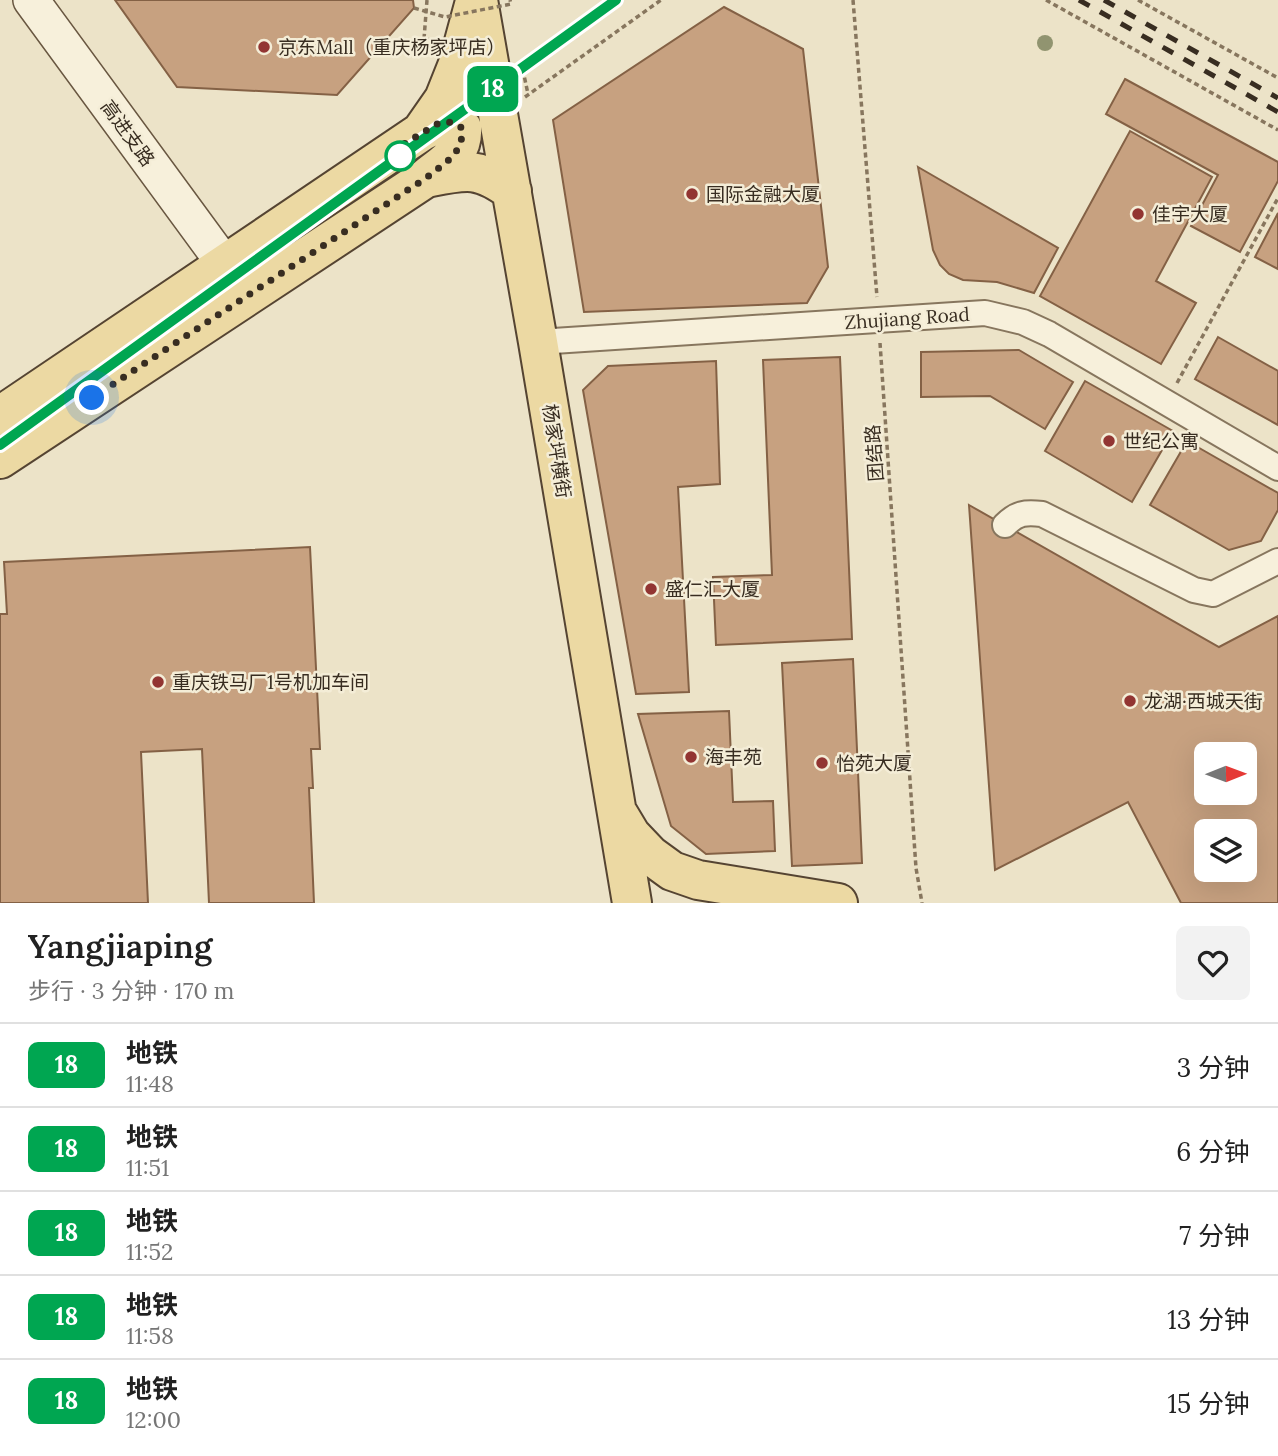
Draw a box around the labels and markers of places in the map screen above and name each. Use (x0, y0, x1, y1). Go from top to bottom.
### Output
place label: 京东Mall（重庆杨家坪店） (278, 35, 506, 59)
marker: 京东Mall（重庆杨家坪店） (256, 39, 272, 55)
unlabelled marker (385, 141, 415, 171)
place label: 国际金融大厦 (706, 182, 820, 206)
marker: 国际金融大厦 (684, 186, 700, 202)
place label: 佳宇大厦 (1152, 202, 1228, 226)
marker: 佳宇大厦 (1130, 206, 1146, 222)
place label: 世纪公寓 (1123, 429, 1199, 453)
marker: 世纪公寓 (1101, 433, 1117, 449)
place label: 盛仁汇大厦 (665, 577, 760, 601)
marker: 盛仁汇大厦 (643, 581, 659, 597)
place label: 重庆铁马厂1号机加车间 (172, 670, 369, 694)
marker: 重庆铁马厂1号机加车间 (150, 674, 166, 690)
place label: 龙湖·西城天街 (1144, 689, 1263, 713)
marker: 龙湖·西城天街 (1122, 693, 1138, 709)
place label: 海丰苑 (705, 745, 762, 769)
marker: 海丰苑 (683, 749, 699, 765)
place label: 怡苑大厦 (836, 751, 912, 775)
marker: 怡苑大厦 (814, 755, 830, 771)

